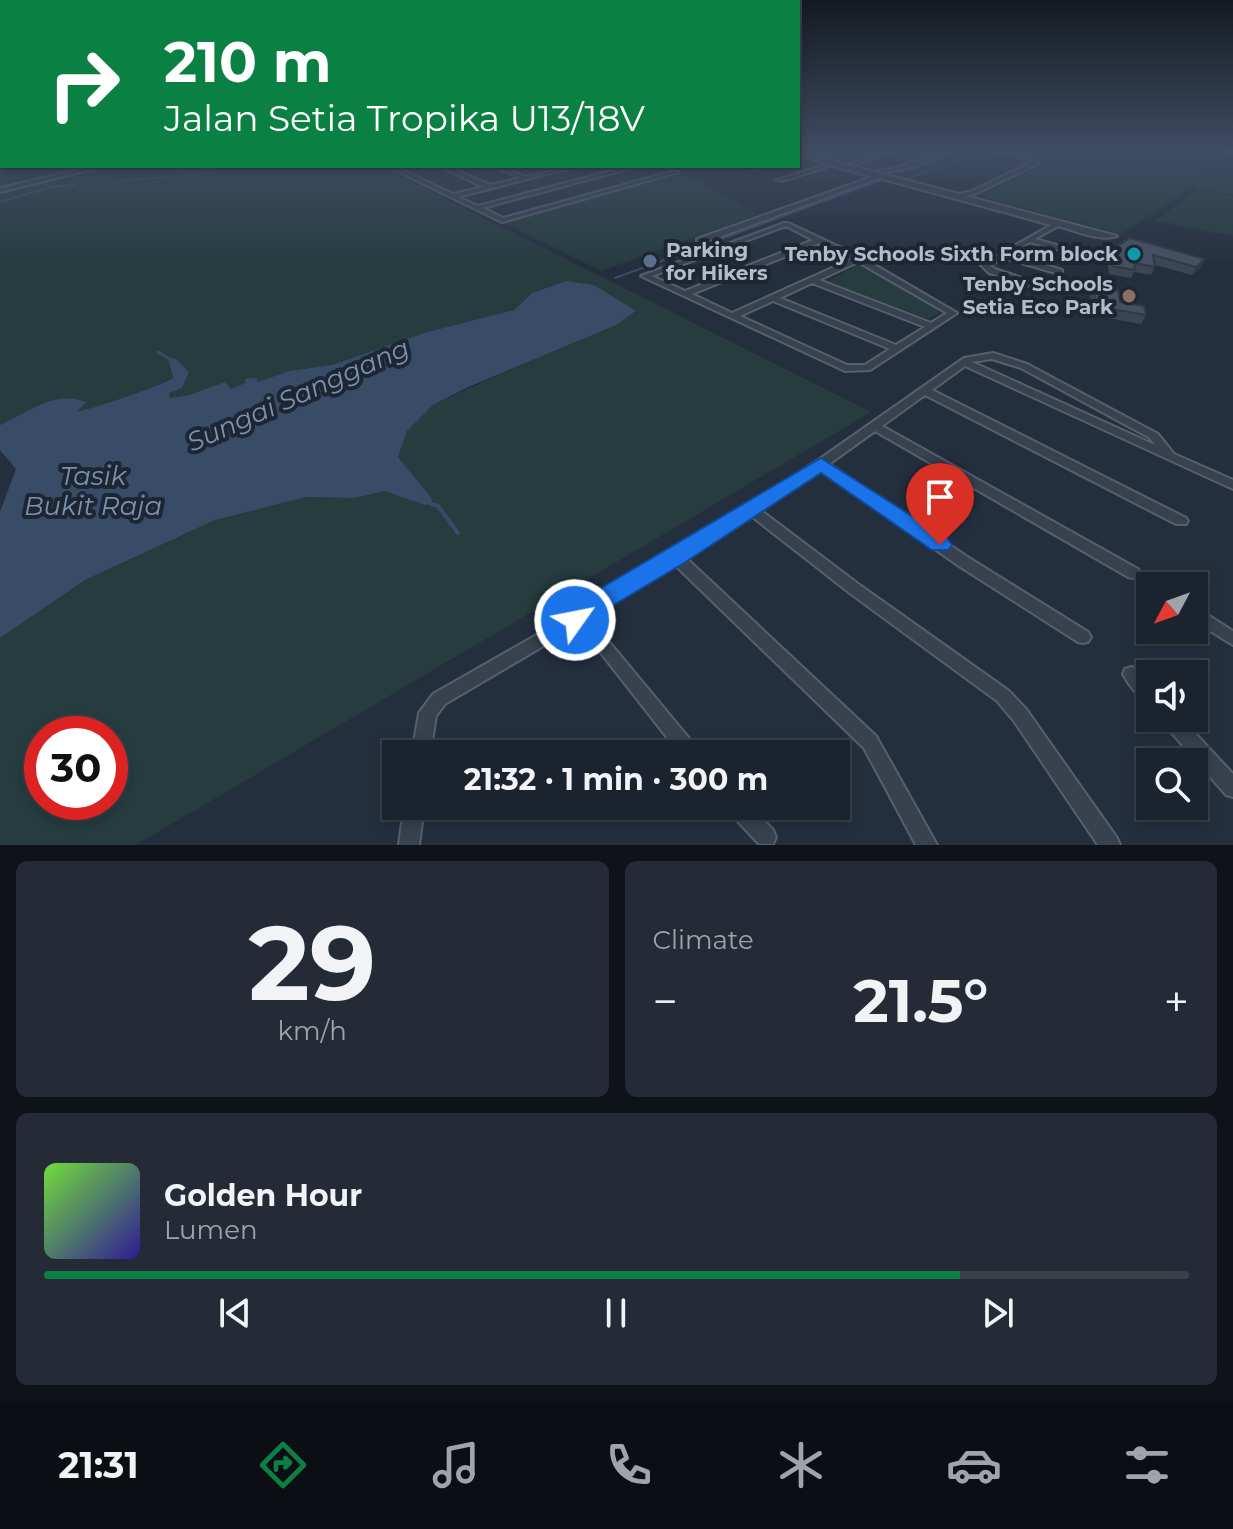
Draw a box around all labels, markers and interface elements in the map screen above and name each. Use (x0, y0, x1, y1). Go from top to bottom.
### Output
text: 210 m (164, 28, 332, 96)
icon: right (32, 32, 136, 136)
text: Jalan Setia Tropika U13/18V (164, 96, 645, 140)
place label: Parking for Hikers (666, 238, 768, 285)
place label: Tenby Schools Sixth Form block (785, 242, 1119, 266)
marker: Tenby Schools Sixth Form block (1125, 245, 1143, 263)
marker: Parking for Hikers (641, 252, 659, 270)
place label: Tenby Schools Setia Eco Park (963, 272, 1114, 319)
marker: Tenby Schools Setia Eco Park (1120, 287, 1138, 305)
water label: Sungai Sanggang (182, 332, 414, 458)
water label: Tasik Bukit Raja (24, 460, 162, 522)
pin (906, 463, 974, 545)
icon: arrive (918, 475, 962, 519)
north arrow (1136, 572, 1208, 644)
map controls (1136, 572, 1208, 820)
position arrow (533, 578, 617, 662)
button: sound (1136, 660, 1208, 732)
speed limit sign: 30 (24, 716, 128, 820)
button: search (1136, 748, 1208, 820)
text: 21:32 · 1 min · 300 m (464, 761, 768, 798)
text: 29 (248, 899, 376, 1026)
text: Climate (653, 924, 754, 956)
text: 21.5° (853, 964, 988, 1037)
text: − (653, 974, 678, 1028)
text: + (1164, 974, 1189, 1028)
text: km/h (278, 1015, 347, 1047)
text: Golden Hour (164, 1177, 362, 1214)
text: Lumen (164, 1214, 257, 1246)
icon: previous (213, 1291, 257, 1335)
icon: pause (594, 1291, 638, 1335)
icon: next (976, 1291, 1020, 1335)
icon: directions (255, 1437, 311, 1493)
icon: music (428, 1437, 484, 1493)
icon: phone (601, 1437, 657, 1493)
icon: climate (773, 1437, 829, 1493)
icon: car (946, 1437, 1002, 1493)
icon: filters (1119, 1437, 1175, 1493)
text: 21:31 (58, 1443, 139, 1487)

